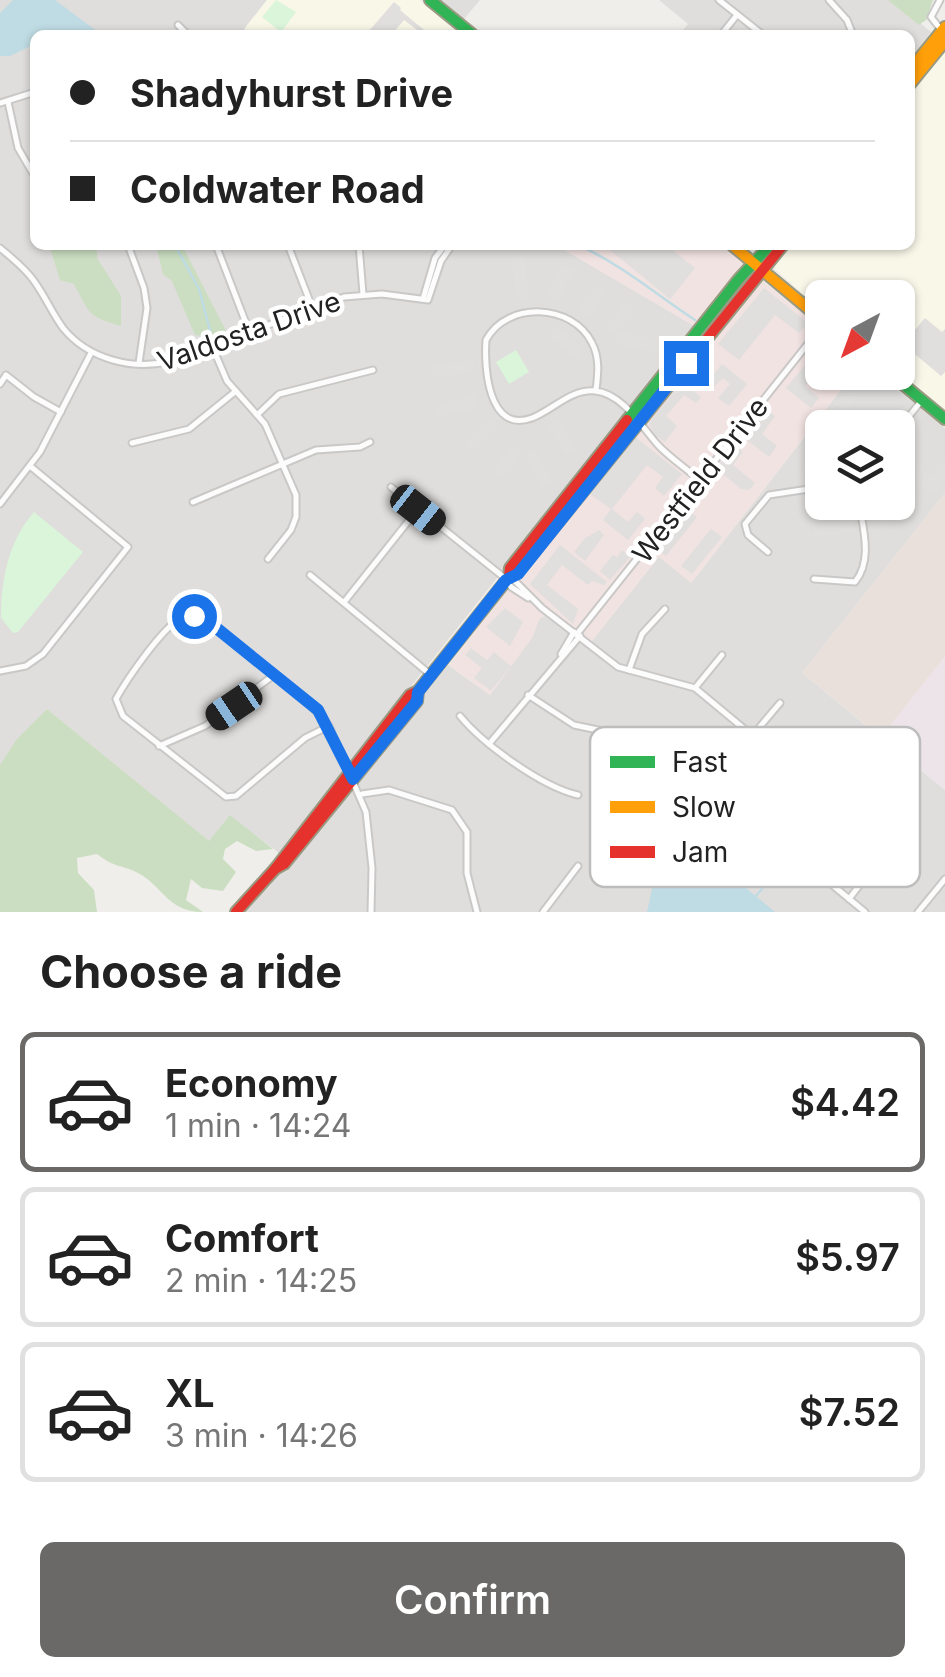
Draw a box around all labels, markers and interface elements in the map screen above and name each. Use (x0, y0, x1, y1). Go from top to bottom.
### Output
text: Shadyhurst Drive (130, 70, 453, 116)
text: Coldwater Road (130, 166, 425, 212)
north arrow (805, 280, 915, 390)
map controls (805, 280, 915, 520)
street label: Valdosta Drive (153, 284, 345, 378)
route end (664, 341, 709, 386)
street label: Westfield Drive (625, 391, 775, 569)
button: layers (805, 410, 915, 520)
car (385, 480, 451, 540)
route start (172, 594, 217, 639)
car (201, 677, 267, 735)
legend (590, 727, 920, 887)
text: Fast (672, 745, 728, 779)
text: Slow (672, 790, 736, 824)
text: Jam (672, 835, 728, 869)
text: Choose a ride (40, 944, 342, 999)
icon: car (45, 1057, 135, 1147)
text: Economy (165, 1060, 338, 1106)
text: $4.42 (790, 1079, 900, 1125)
text: 1 min · 14:24 (165, 1106, 352, 1145)
icon: car (45, 1212, 135, 1302)
text: Comfort (165, 1215, 319, 1261)
text: $5.97 (795, 1234, 900, 1280)
text: 2 min · 14:25 (165, 1261, 357, 1300)
icon: car (45, 1367, 135, 1457)
text: XL (165, 1370, 215, 1416)
text: $7.52 (799, 1389, 900, 1435)
text: 3 min · 14:26 (165, 1416, 358, 1455)
button: Confirm (40, 1542, 905, 1657)

